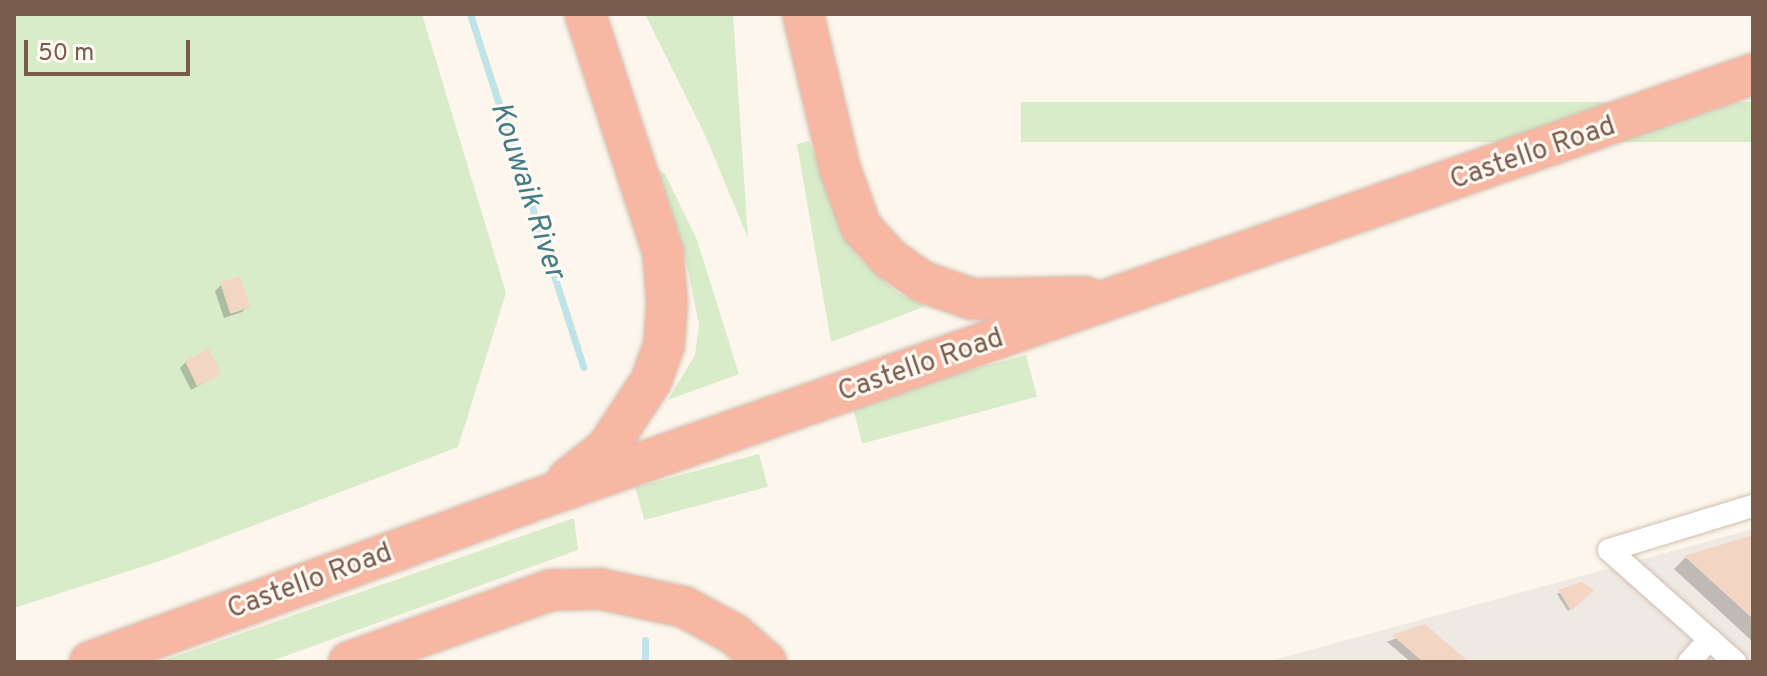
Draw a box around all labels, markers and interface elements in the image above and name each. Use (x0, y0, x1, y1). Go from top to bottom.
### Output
scale bar (28, 24, 194, 74)
text: 50 m (38, 39, 94, 69)
water label: Kouwaik River (481, 98, 571, 284)
street label: Castello Road (1446, 110, 1620, 198)
street label: Castello Road (834, 322, 1008, 410)
street label: Castello Road (223, 537, 397, 627)

